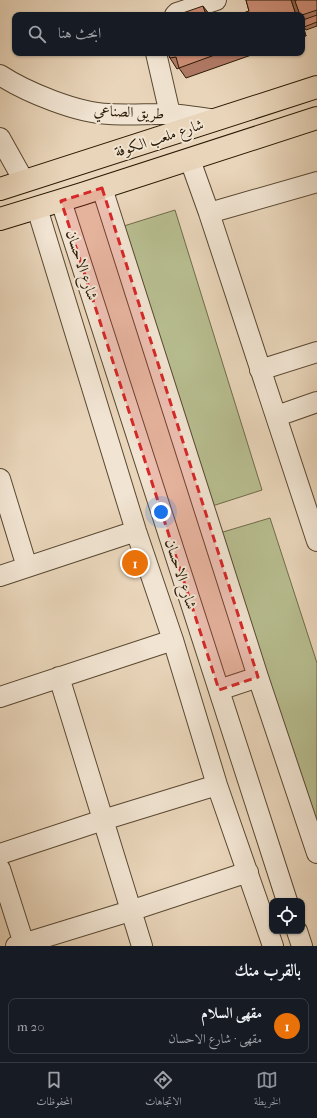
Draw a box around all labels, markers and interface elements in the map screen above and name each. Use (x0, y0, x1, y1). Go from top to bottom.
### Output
search box (12, 12, 305, 56)
icon: search (26, 23, 48, 45)
text: ابحث هنا (58, 24, 101, 42)
street label: طريق الصناعي (93, 101, 165, 126)
street label: شارع ملعب الكوفة (112, 115, 207, 165)
street label: شارع الاحسان (58, 228, 102, 304)
your location (151, 502, 171, 522)
street label: شارع الاحسان (157, 537, 201, 613)
pin: 1 (122, 548, 148, 578)
map controls (269, 898, 305, 934)
button: locate (269, 898, 305, 934)
text: بالقرب منك (235, 960, 301, 980)
text: مقهى السلام (201, 1004, 262, 1022)
text: 20 m (17, 1019, 44, 1034)
text: 1 (285, 1019, 289, 1034)
text: مقهى · شارع الاحسان (168, 1031, 262, 1046)
tab: المحفوظات (36, 1069, 72, 1112)
tab: الاتجاهات (145, 1069, 182, 1112)
tab: الخريطة (254, 1069, 281, 1112)

